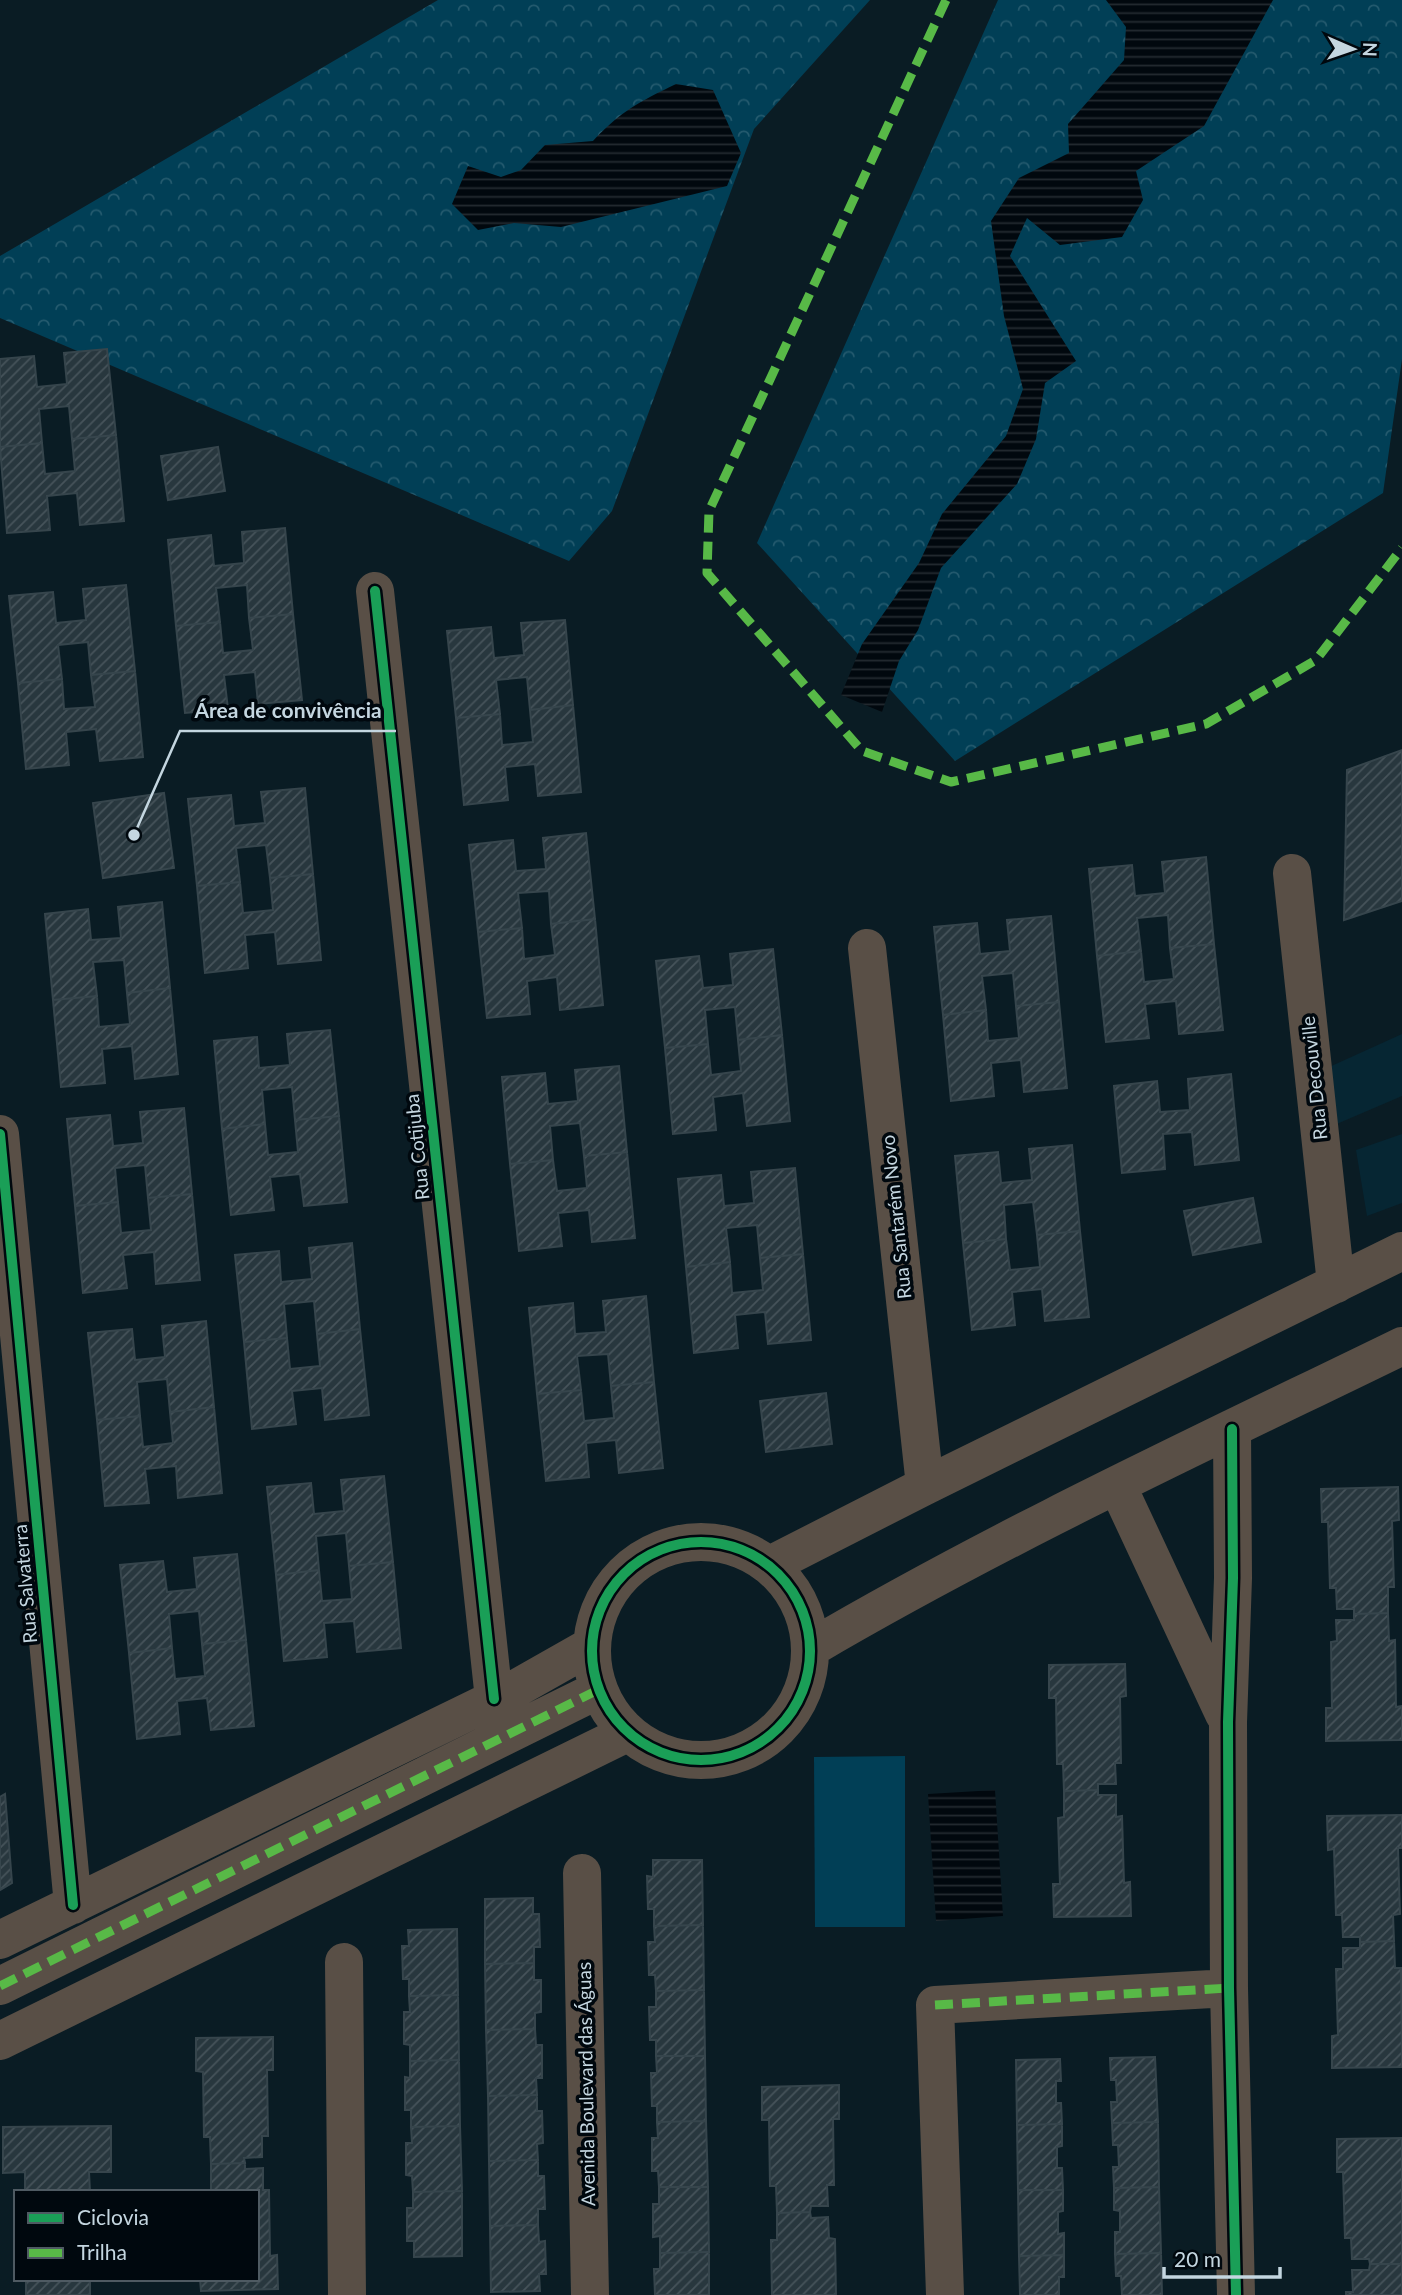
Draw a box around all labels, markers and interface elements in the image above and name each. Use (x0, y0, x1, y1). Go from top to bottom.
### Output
north arrow (1318, 14, 1388, 84)
text: N (1359, 42, 1382, 57)
callout: Área de convivência (180, 689, 396, 731)
text: Área de convivência (193, 697, 382, 722)
street label: Rua Decouville (1296, 1015, 1331, 1141)
street label: Rua Cotijuba (400, 1093, 434, 1201)
street label: Rua Santarém Novo (875, 1134, 916, 1300)
street label: Rua Salvaterra (8, 1524, 41, 1644)
street label: Avenida Boulevard das Águas (572, 1962, 599, 2206)
legend (14, 2190, 259, 2281)
text: Ciclovia (77, 2204, 149, 2229)
scale bar (1164, 2236, 1280, 2280)
text: Trilha (77, 2239, 127, 2264)
text: 20 m (1174, 2246, 1221, 2271)

